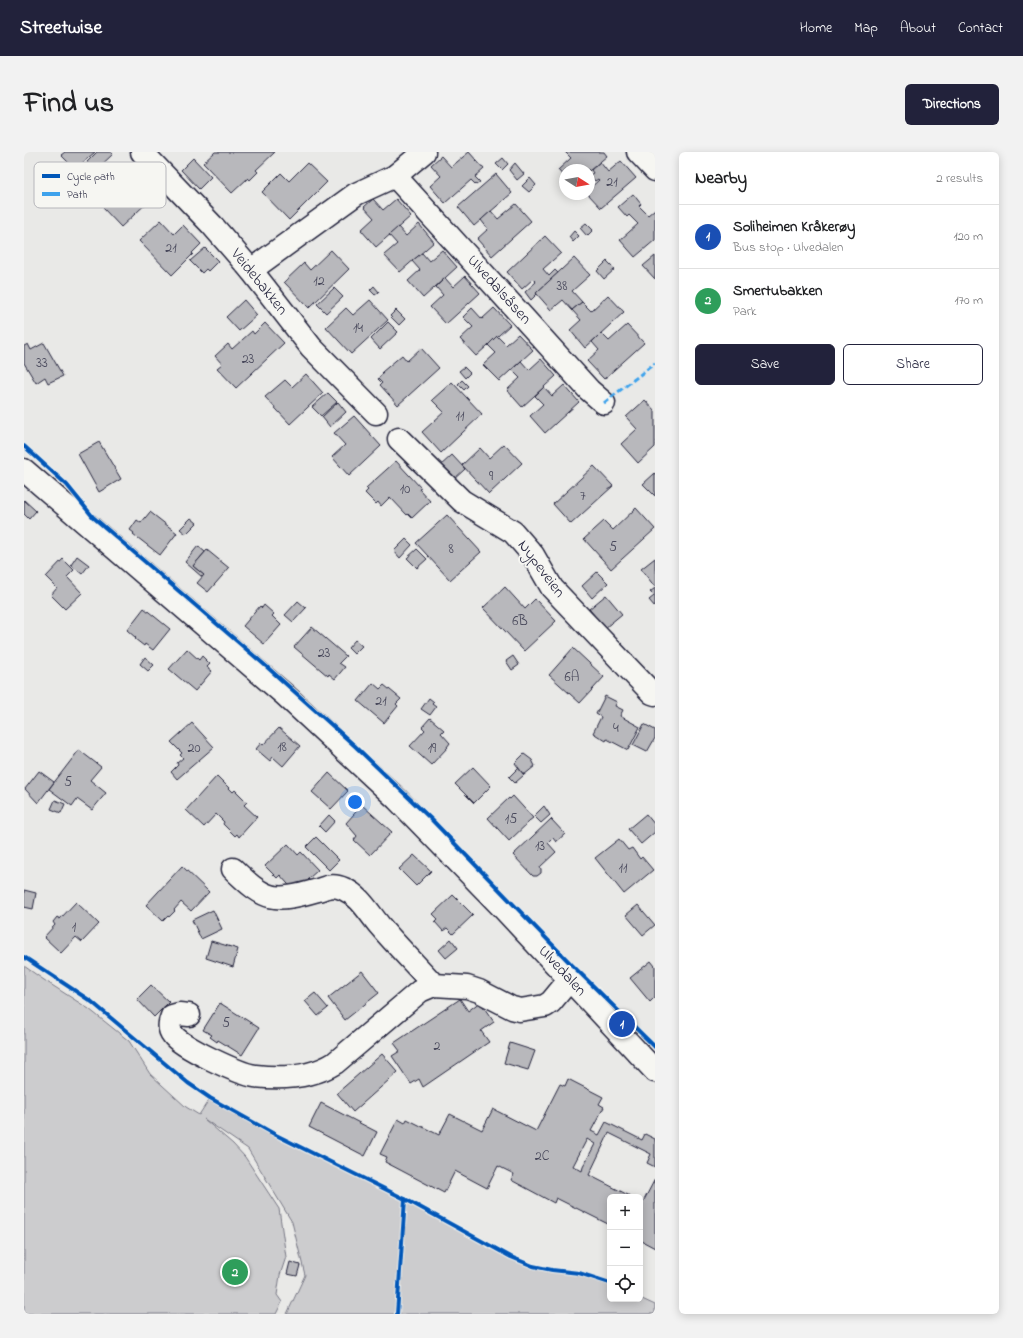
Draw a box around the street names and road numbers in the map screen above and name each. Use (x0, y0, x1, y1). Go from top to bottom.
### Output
street label: Veidebakken (224, 243, 294, 321)
street label: Ulvedalsåsen (461, 250, 537, 330)
street label: Nypeveien (511, 535, 571, 603)
street label: Ulvedalen (532, 940, 592, 1002)

